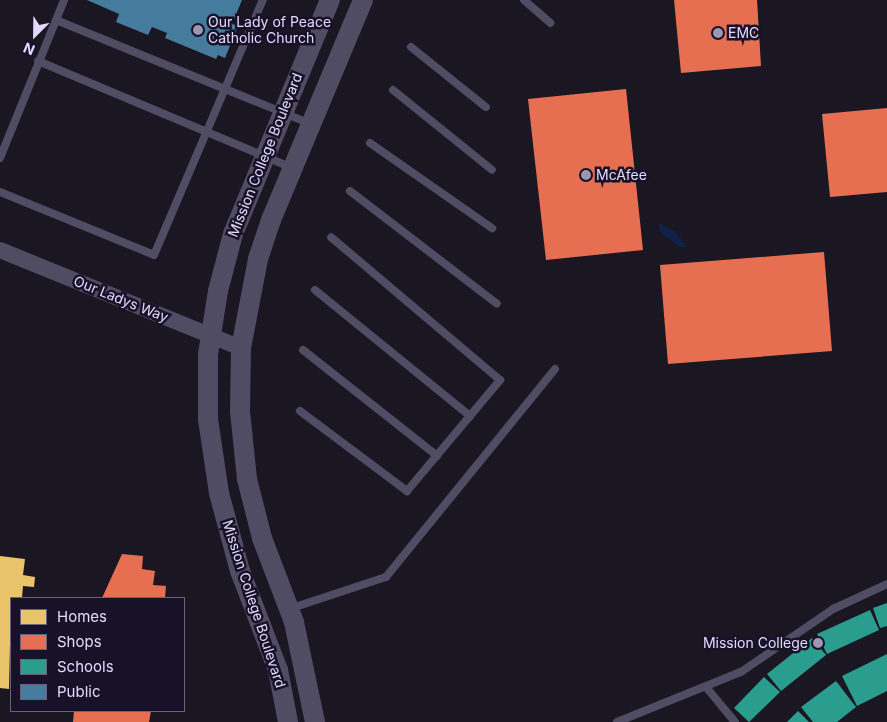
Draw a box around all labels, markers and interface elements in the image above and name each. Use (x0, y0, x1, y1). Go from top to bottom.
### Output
north arrow (10, 10, 60, 60)
place label: Our Lady of Peace Catholic Church (208, 14, 331, 46)
marker: Our Lady of Peace Catholic Church (192, 24, 204, 36)
place label: EMC (728, 25, 759, 41)
marker: EMC (712, 27, 724, 39)
text: N (21, 39, 37, 59)
street label: Mission College Boulevard (224, 71, 306, 239)
place label: McAfee (596, 167, 647, 183)
marker: McAfee (580, 169, 592, 181)
street label: Our Ladys Way (71, 272, 171, 326)
street label: Mission College Boulevard (219, 518, 289, 690)
legend (10, 597, 185, 712)
text: Homes (57, 607, 107, 626)
text: Shops (57, 632, 102, 651)
place label: Mission College (703, 635, 808, 651)
marker: Mission College (812, 637, 824, 649)
text: Schools (57, 657, 114, 676)
text: Public (57, 682, 100, 701)

